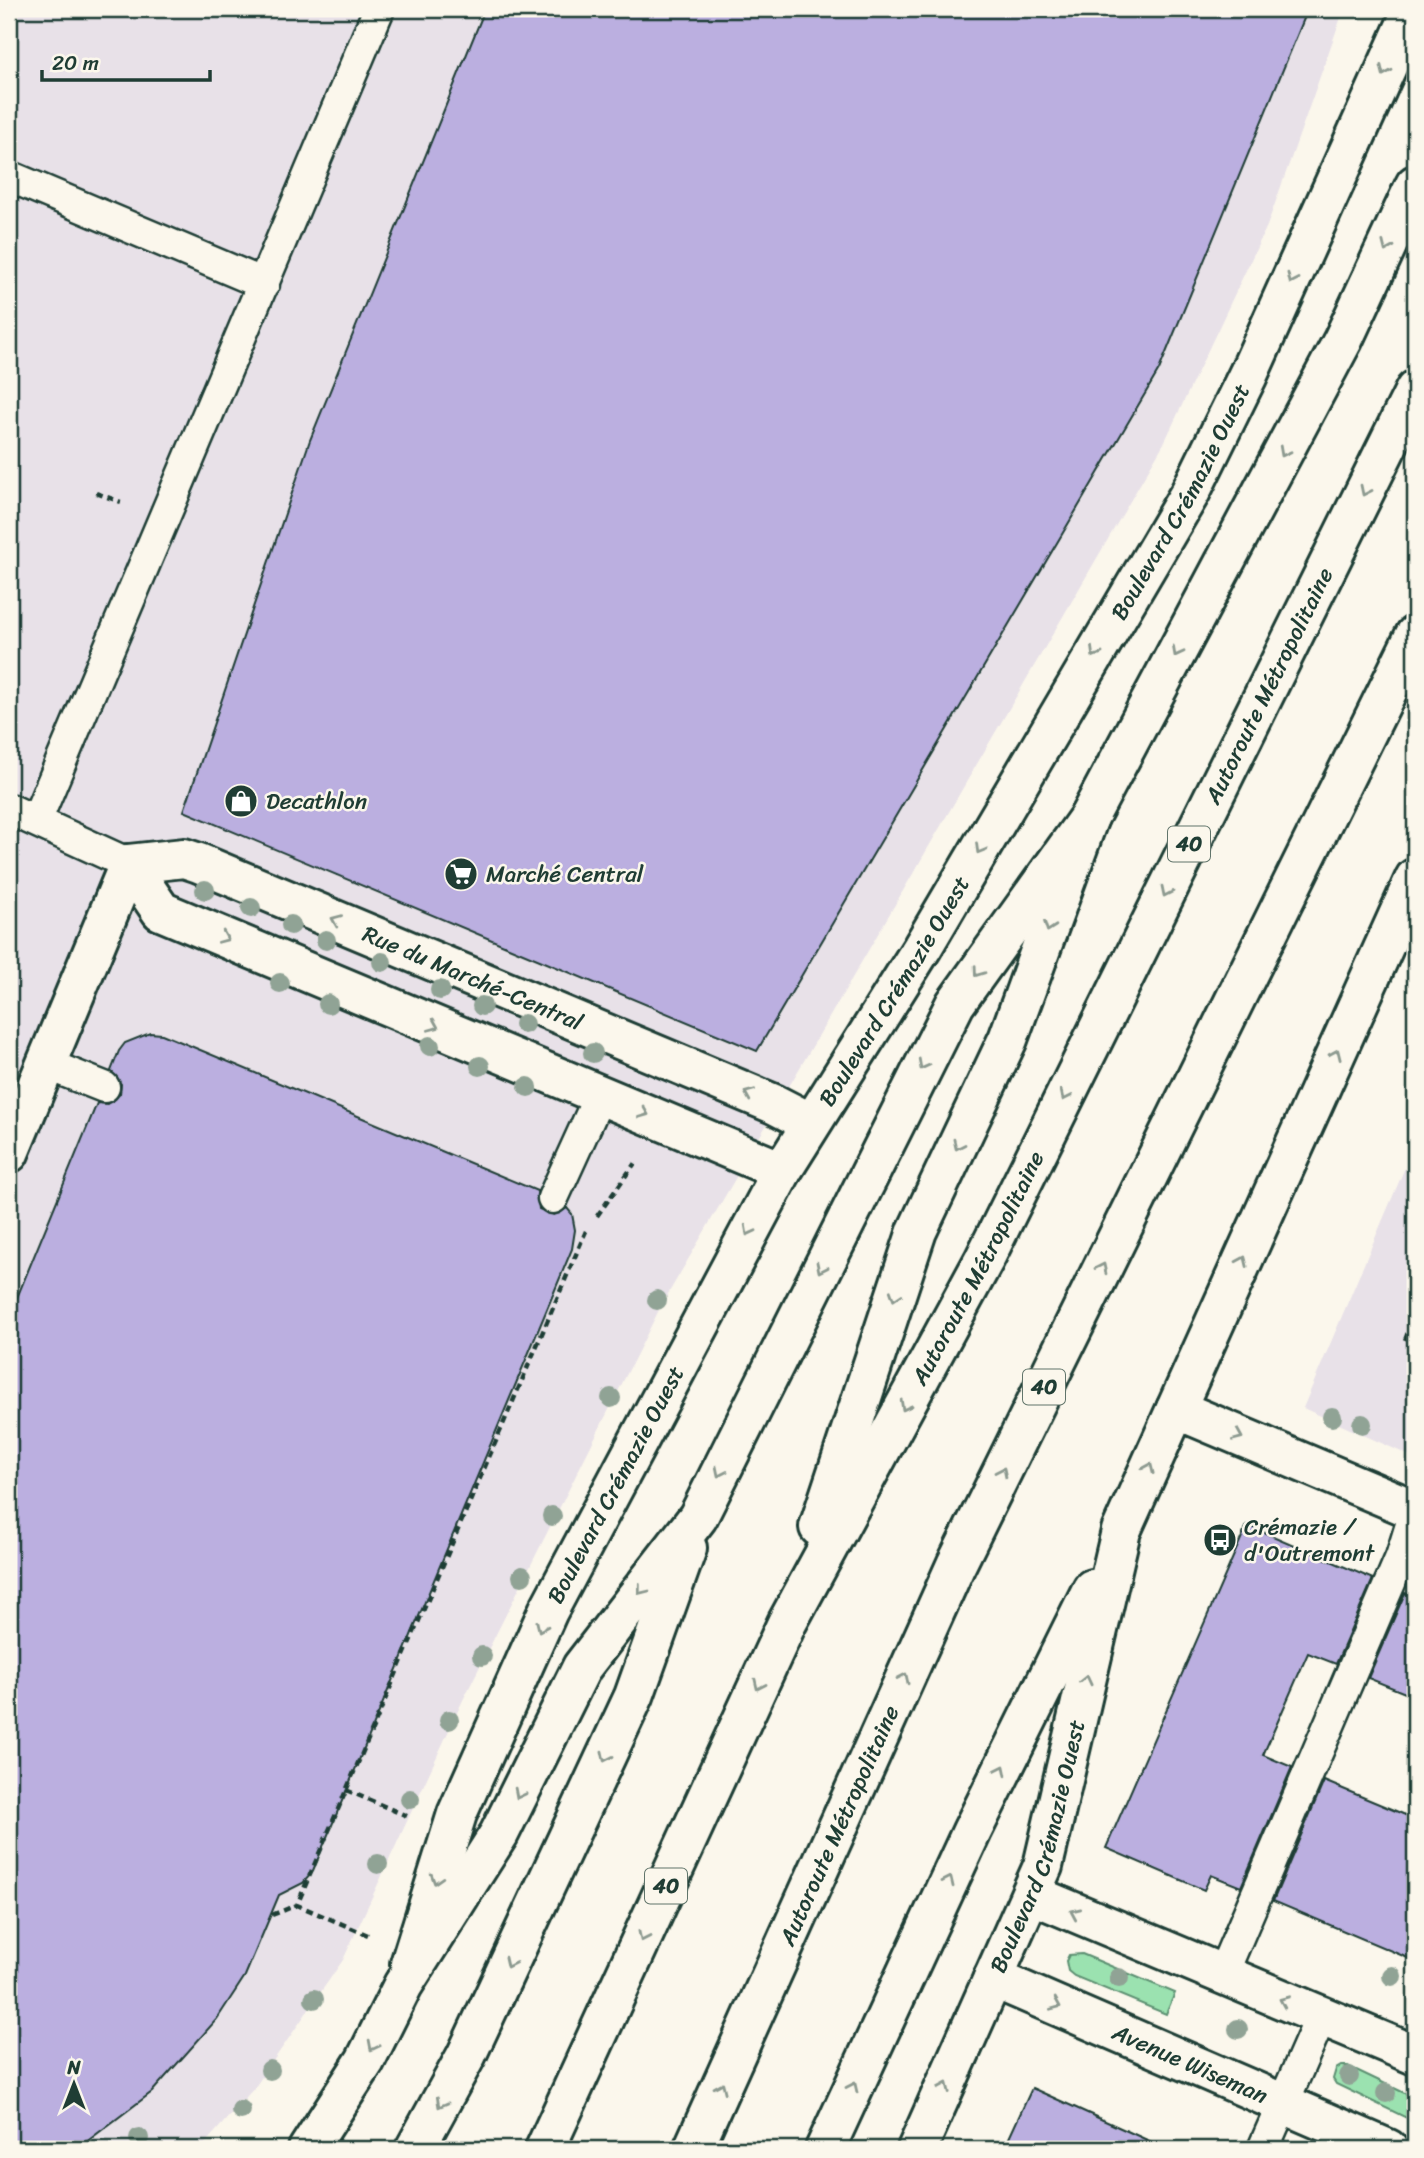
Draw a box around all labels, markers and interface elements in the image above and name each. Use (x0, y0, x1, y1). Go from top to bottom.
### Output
scale bar (42, 38, 210, 82)
text: 20 m (52, 44, 99, 82)
one-way arrow (1379, 64, 1393, 76)
one-way arrow (1381, 240, 1395, 252)
one-way arrow (1286, 272, 1300, 284)
street label: Boulevard Crémazie Ouest (1099, 376, 1262, 628)
one-way arrow (1279, 444, 1292, 457)
one-way arrow (1360, 484, 1374, 496)
street label: Autoroute Métropolitaine (1192, 560, 1345, 812)
one-way arrow (1172, 645, 1185, 658)
one-way arrow (1090, 646, 1103, 658)
place label: Decathlon (266, 781, 367, 822)
shop icon: Decathlon (222, 782, 260, 820)
road number: 40 (1168, 826, 1210, 862)
one-way arrow (975, 842, 988, 855)
place label: Marché Central (486, 854, 644, 895)
supermarket icon: Marché Central (442, 855, 480, 893)
street label: Boulevard Crémazie Ouest (807, 868, 981, 1115)
one-way arrow (1160, 885, 1174, 897)
street label: Rue du Marché-Central (356, 914, 590, 1043)
one-way arrow (331, 915, 343, 929)
one-way arrow (1043, 920, 1057, 932)
one-way arrow (217, 929, 229, 943)
one-way arrow (974, 964, 986, 977)
one-way arrow (427, 1017, 439, 1031)
one-way arrow (1328, 1048, 1342, 1061)
one-way arrow (918, 1057, 932, 1070)
one-way arrow (744, 1088, 757, 1102)
one-way arrow (1059, 1089, 1073, 1101)
one-way arrow (636, 1105, 649, 1119)
one-way arrow (952, 1138, 966, 1150)
street label: Autoroute Métropolitaine (899, 1143, 1056, 1394)
one-way arrow (744, 1224, 758, 1236)
one-way arrow (1235, 1256, 1249, 1268)
one-way arrow (816, 1261, 830, 1273)
one-way arrow (1093, 1263, 1107, 1275)
one-way arrow (889, 1289, 904, 1301)
street label: Boulevard Crémazie Ouest (535, 1358, 696, 1611)
road number: 40 (1023, 1370, 1065, 1404)
one-way arrow (900, 1399, 913, 1411)
one-way arrow (1232, 1427, 1244, 1441)
one-way arrow (1141, 1463, 1155, 1476)
one-way arrow (715, 1465, 729, 1477)
one-way arrow (993, 1467, 1007, 1479)
place label: Crémazie / d'Outremont (1244, 1507, 1376, 1574)
bus stop icon: Crémazie / d'Outremont (1201, 1521, 1239, 1559)
one-way arrow (637, 1582, 650, 1595)
one-way arrow (535, 1620, 549, 1632)
one-way arrow (896, 1673, 910, 1685)
one-way arrow (1078, 1674, 1092, 1686)
one-way arrow (753, 1678, 767, 1691)
street label: Autoroute Métropolitaine (767, 1698, 911, 1953)
street label: Boulevard Crémazie Ouest (978, 1716, 1097, 1980)
one-way arrow (600, 1750, 614, 1762)
one-way arrow (993, 1765, 1007, 1777)
one-way arrow (513, 1787, 527, 1799)
road number: 40 (645, 1868, 687, 1904)
one-way arrow (430, 1872, 445, 1884)
one-way arrow (941, 1876, 955, 1888)
one-way arrow (1069, 1907, 1082, 1921)
one-way arrow (637, 1929, 651, 1942)
one-way arrow (503, 1956, 517, 1969)
one-way arrow (1279, 1996, 1291, 2010)
one-way arrow (1049, 1997, 1061, 2011)
street label: Avenue Wiseman (1105, 2012, 1275, 2116)
one-way arrow (367, 2039, 381, 2051)
north arrow (38, 2050, 108, 2120)
text: N (66, 2051, 81, 2084)
one-way arrow (713, 2082, 727, 2094)
one-way arrow (845, 2082, 859, 2094)
one-way arrow (937, 2082, 951, 2094)
one-way arrow (436, 2096, 449, 2108)

